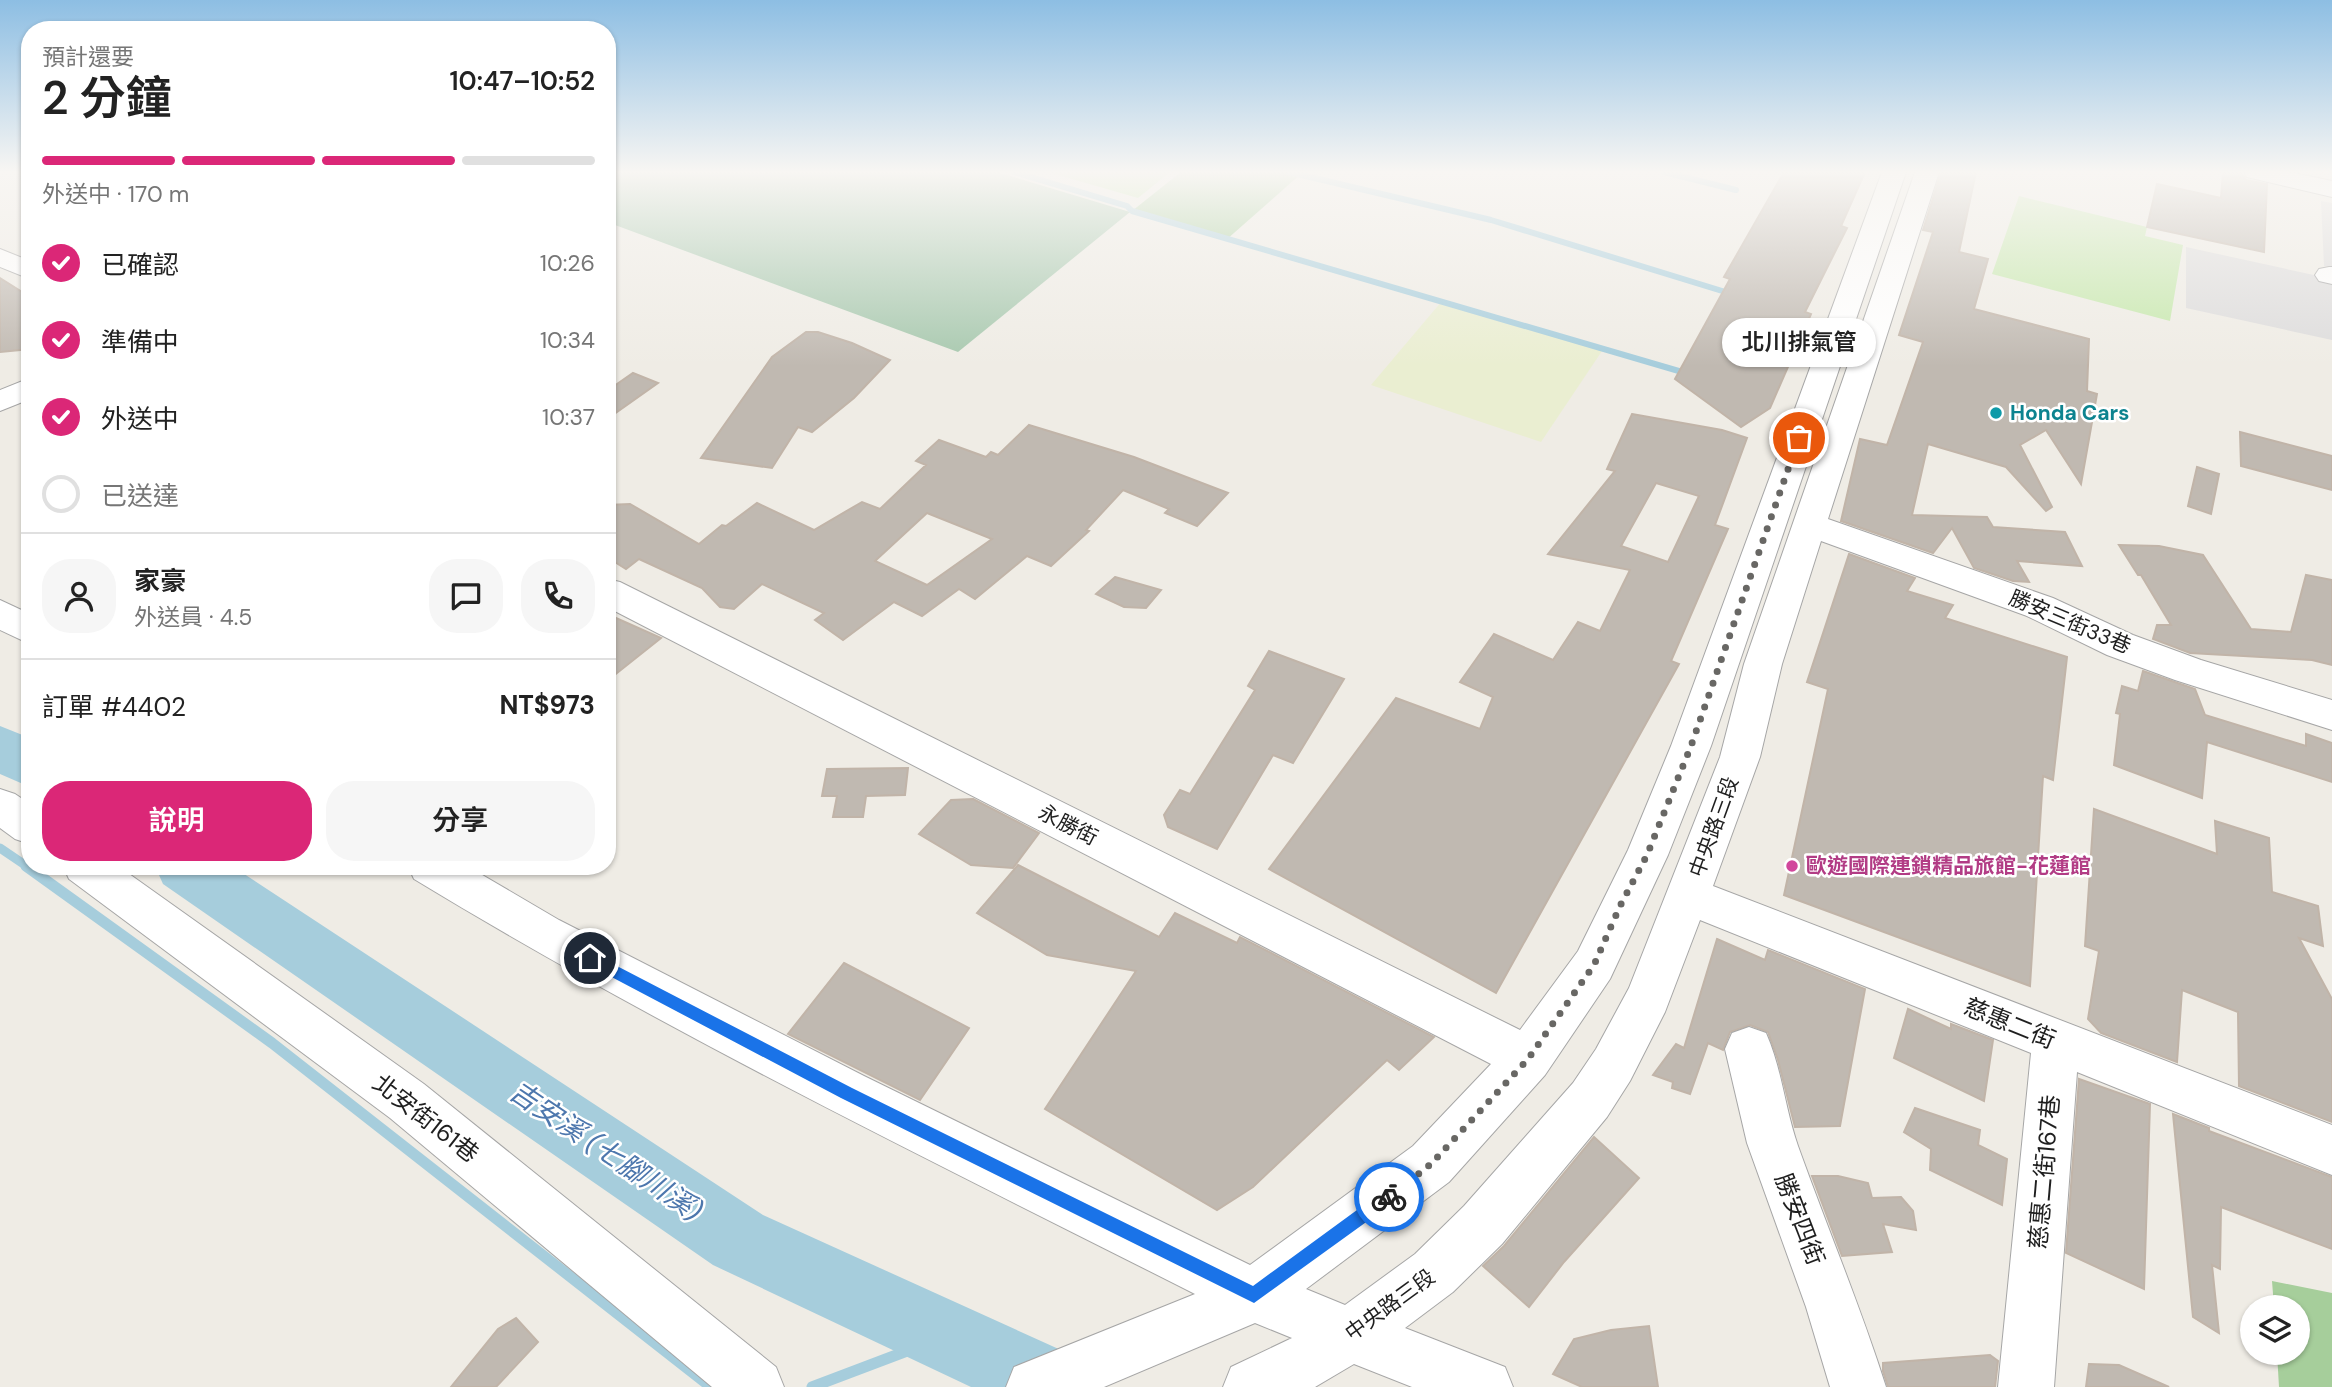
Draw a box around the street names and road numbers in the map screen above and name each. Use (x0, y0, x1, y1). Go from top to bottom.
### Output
street label: 勝安三街33巷 (2005, 584, 2135, 660)
street label: 中央路三段 (1683, 773, 1745, 881)
street label: 永勝街 (1034, 798, 1102, 852)
street label: 慈惠二街 (1960, 991, 2060, 1055)
street label: 北安街161巷 (367, 1067, 485, 1169)
street label: 慈惠二街167巷 (2022, 1094, 2066, 1250)
street label: 勝安四街 (1768, 1169, 1832, 1269)
street label: 中央路三段 (1339, 1263, 1441, 1347)

